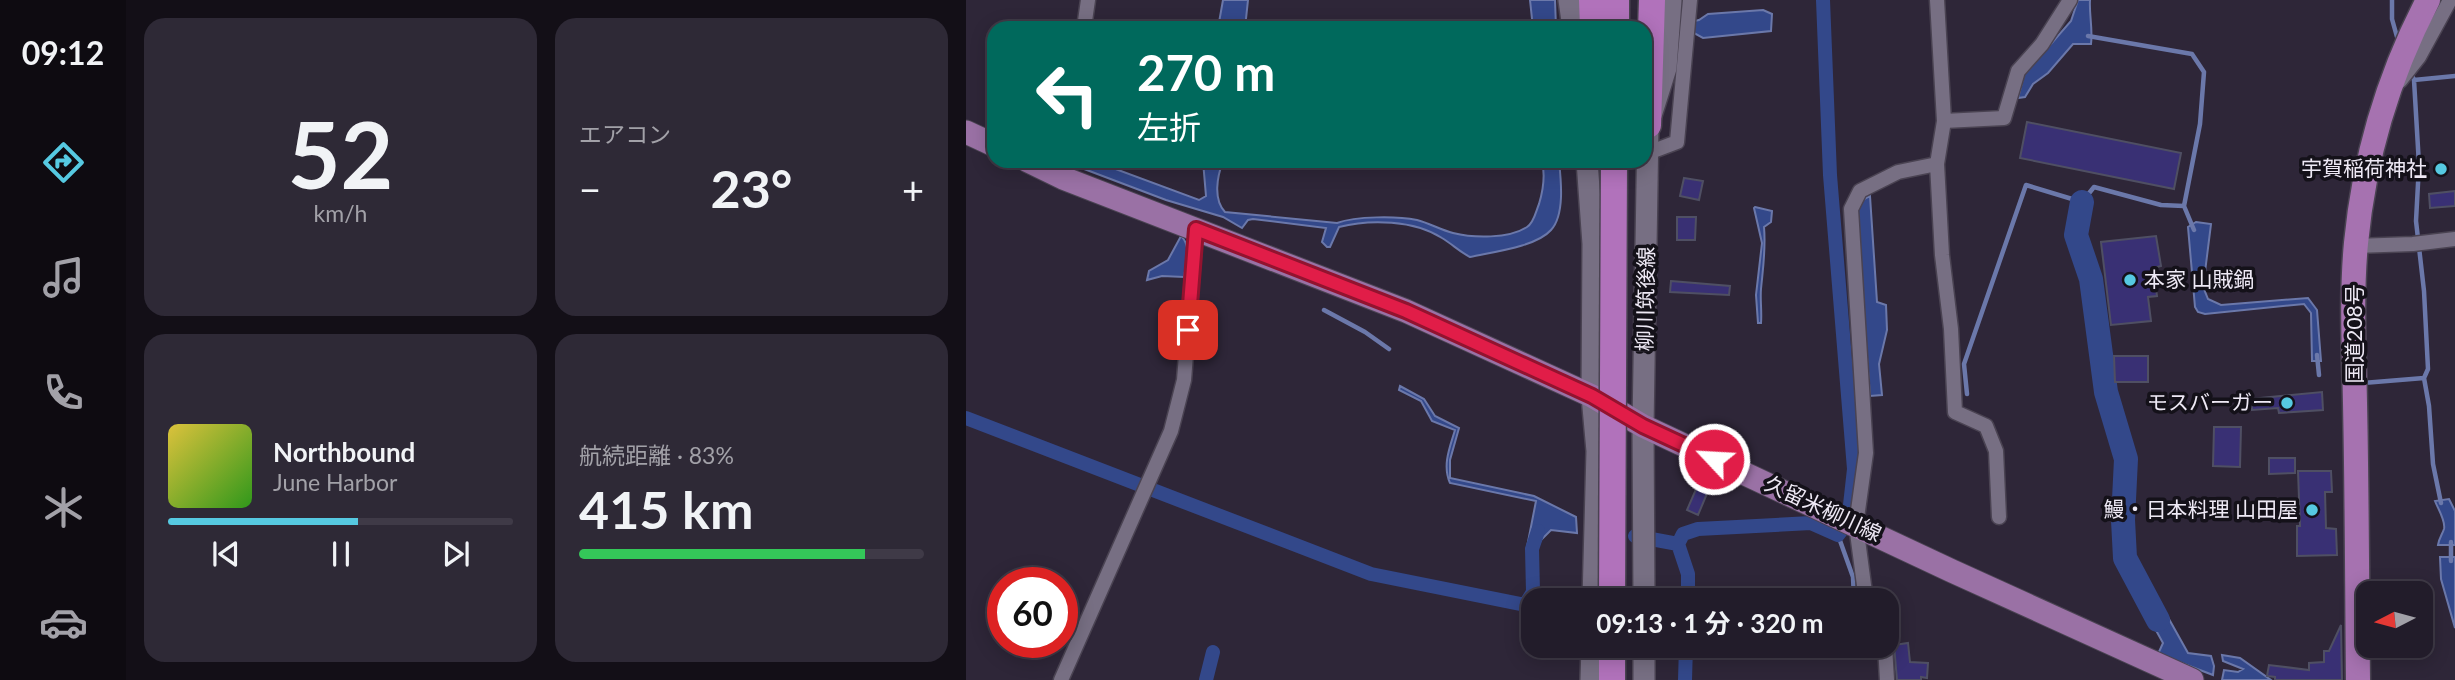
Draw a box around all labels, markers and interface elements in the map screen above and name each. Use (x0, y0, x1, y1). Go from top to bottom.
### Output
text: 09:12 (22, 33, 104, 72)
text: 270 m (1137, 43, 1275, 101)
icon: left (1022, 49, 1113, 140)
text: 52 (288, 99, 393, 208)
text: 左折 (1137, 107, 1201, 146)
text: エアコン (579, 120, 671, 148)
icon: directions (39, 138, 88, 187)
place label: 宇賀稲荷神社 (2301, 155, 2427, 180)
text: 23° (711, 157, 792, 219)
marker: 宇賀稲荷神社 (2433, 161, 2449, 177)
text: − (579, 166, 601, 212)
text: + (902, 166, 924, 212)
text: km/h (314, 199, 367, 227)
street label: 柳川筑後線 (1631, 246, 1658, 352)
icon: music (39, 253, 88, 302)
place label: 本家 山賊鍋 (2144, 266, 2254, 291)
marker: 本家 山賊鍋 (2122, 272, 2138, 288)
street label: 国道208号 (2341, 284, 2366, 384)
pin (1158, 300, 1218, 360)
icon: arrive (1169, 311, 1207, 349)
icon: phone (39, 368, 88, 417)
place label: モスバーガー (2147, 389, 2273, 414)
marker: モスバーガー (2279, 395, 2295, 411)
position arrow (1677, 422, 1751, 496)
text: Northbound (273, 436, 415, 468)
text: 航続距離 · 83% (579, 441, 734, 469)
text: June Harbor (273, 468, 397, 496)
street label: 久留米柳川線 (1761, 470, 1886, 546)
text: 415 km (579, 478, 753, 540)
icon: climate (39, 483, 88, 532)
place label: 鰻・日本料理 山田屋 (2104, 496, 2298, 521)
marker: 鰻・日本料理 山田屋 (2304, 502, 2320, 518)
icon: previous (207, 535, 245, 573)
icon: pause (322, 535, 360, 573)
icon: next (437, 535, 475, 573)
speed limit sign: 60 (987, 567, 1078, 658)
north arrow (2356, 581, 2432, 658)
map controls (2356, 581, 2433, 658)
icon: car (39, 598, 88, 647)
text: 09:13 · 1 分 · 320 m (1596, 607, 1824, 639)

